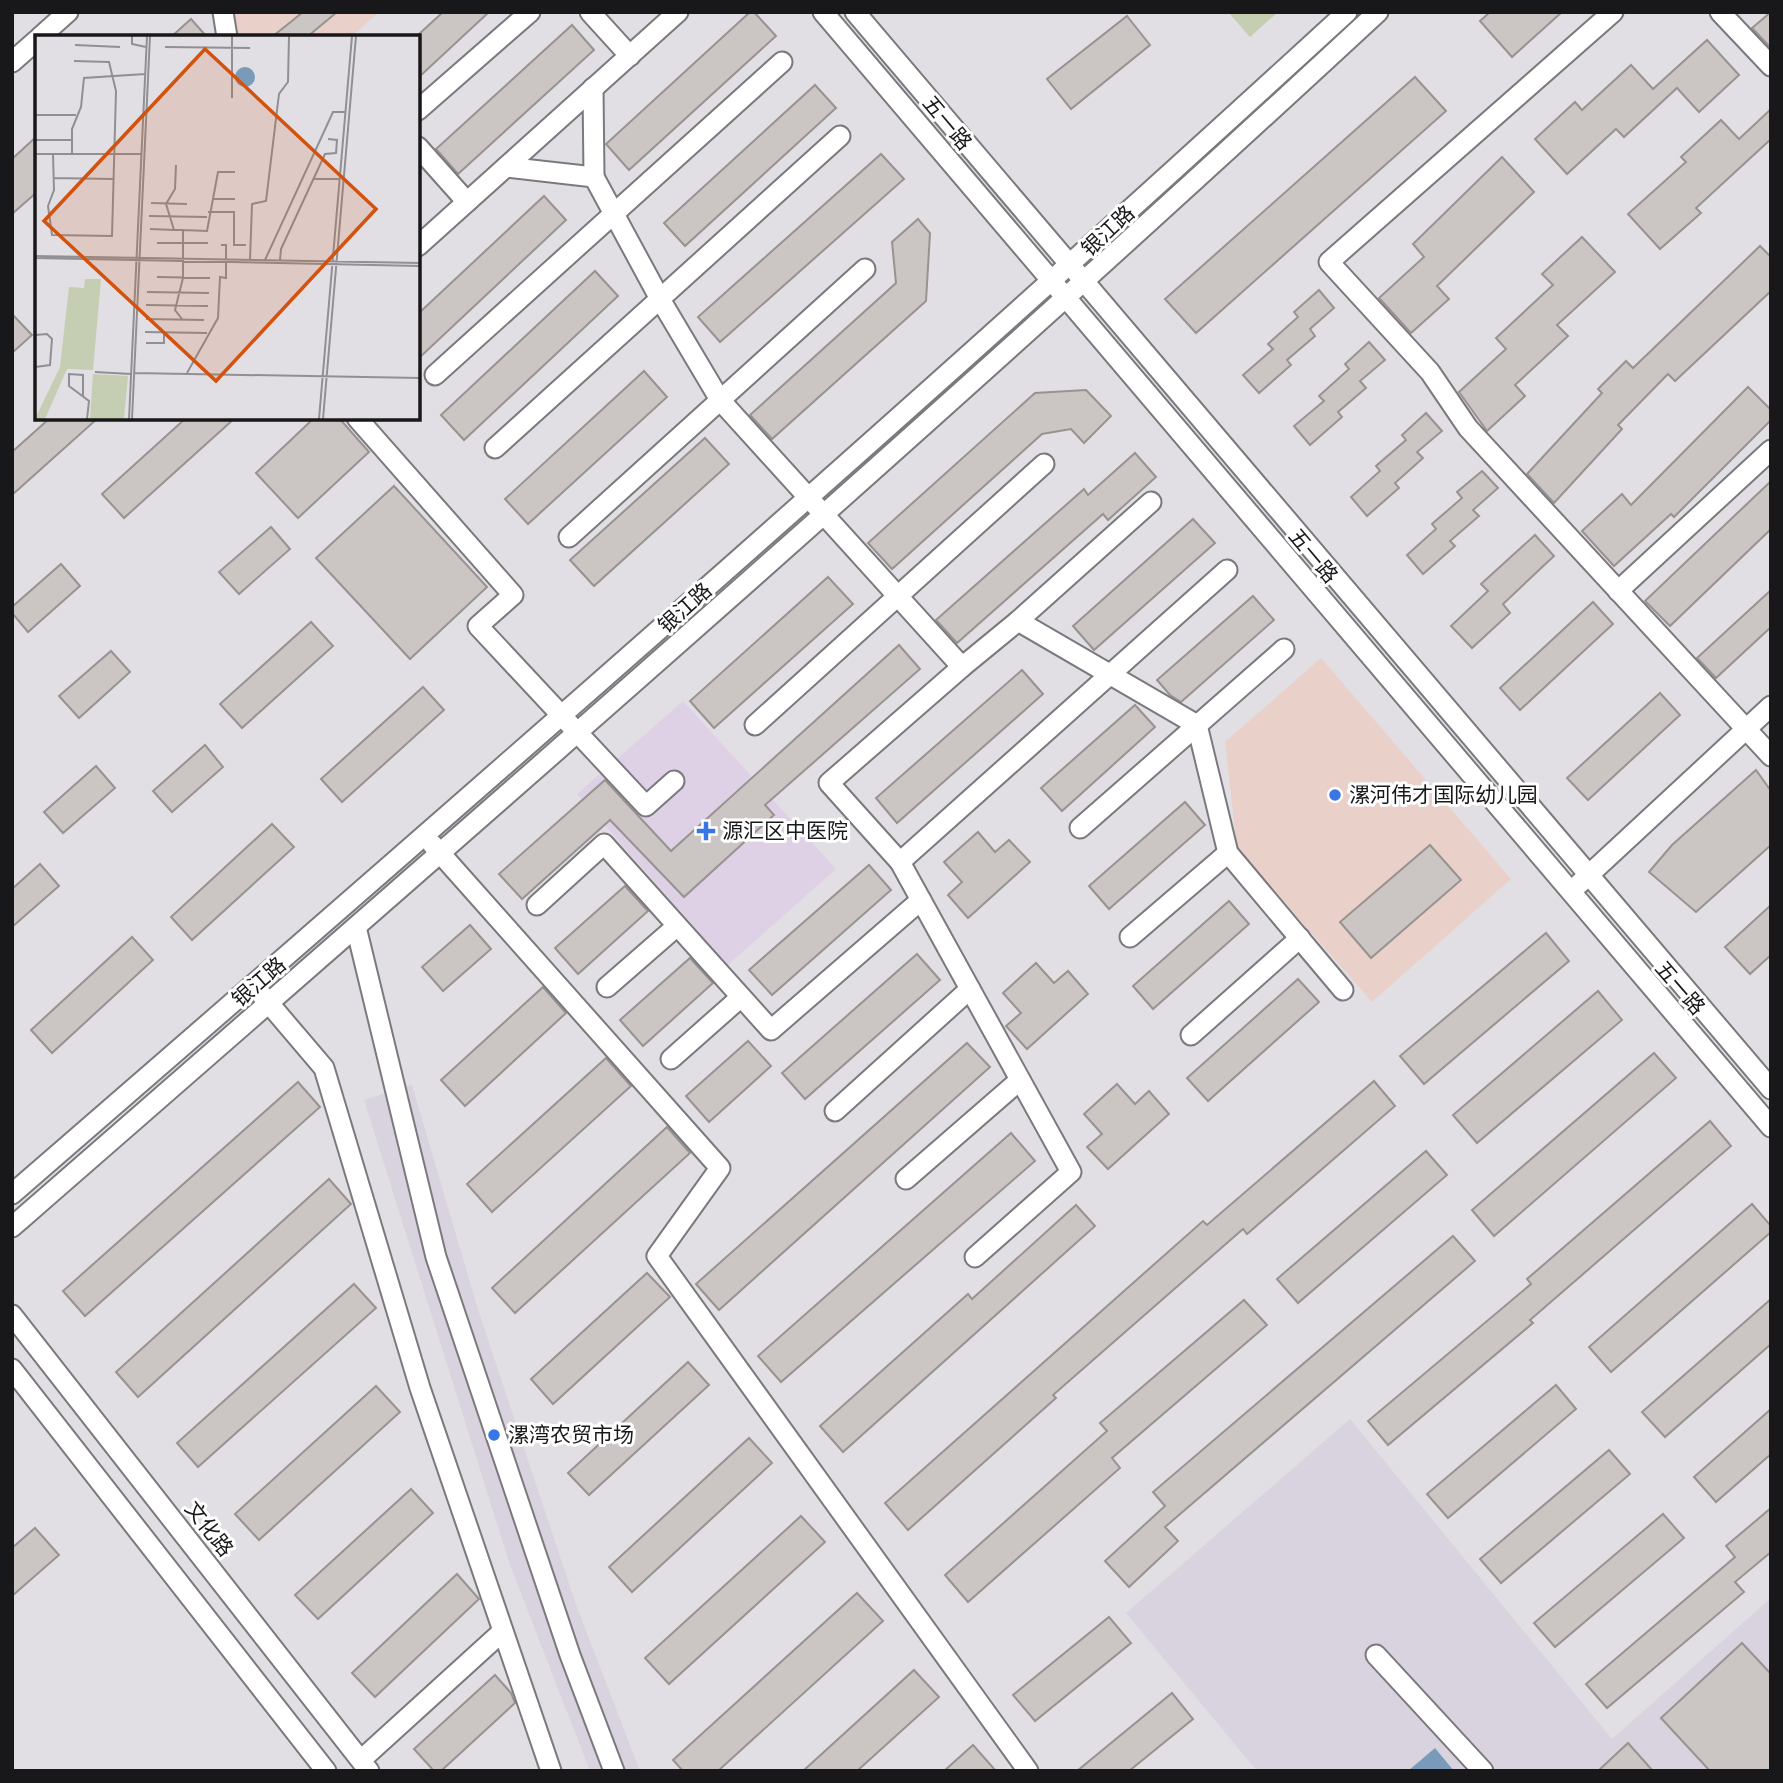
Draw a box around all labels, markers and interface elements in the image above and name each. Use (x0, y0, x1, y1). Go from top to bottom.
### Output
inset map (35, 35, 420, 420)
street label: 五一路 (917, 87, 981, 155)
street label: 银江路 (1073, 196, 1140, 262)
street label: 五一路 (1283, 520, 1347, 588)
street label: 银江路 (650, 574, 717, 639)
place label: 漯河伟才国际幼儿园 (1349, 777, 1538, 808)
marker: 漯河伟才国际幼儿园 (1327, 787, 1343, 803)
place label: 源汇区中医院 (722, 813, 848, 844)
marker: 源汇区中医院 (696, 821, 716, 841)
street label: 银江路 (223, 948, 291, 1012)
street label: 五一路 (1650, 952, 1714, 1020)
place label: 漯湾农贸市场 (508, 1417, 634, 1448)
marker: 漯湾农贸市场 (486, 1427, 502, 1443)
street label: 文化路 (179, 1493, 243, 1562)

